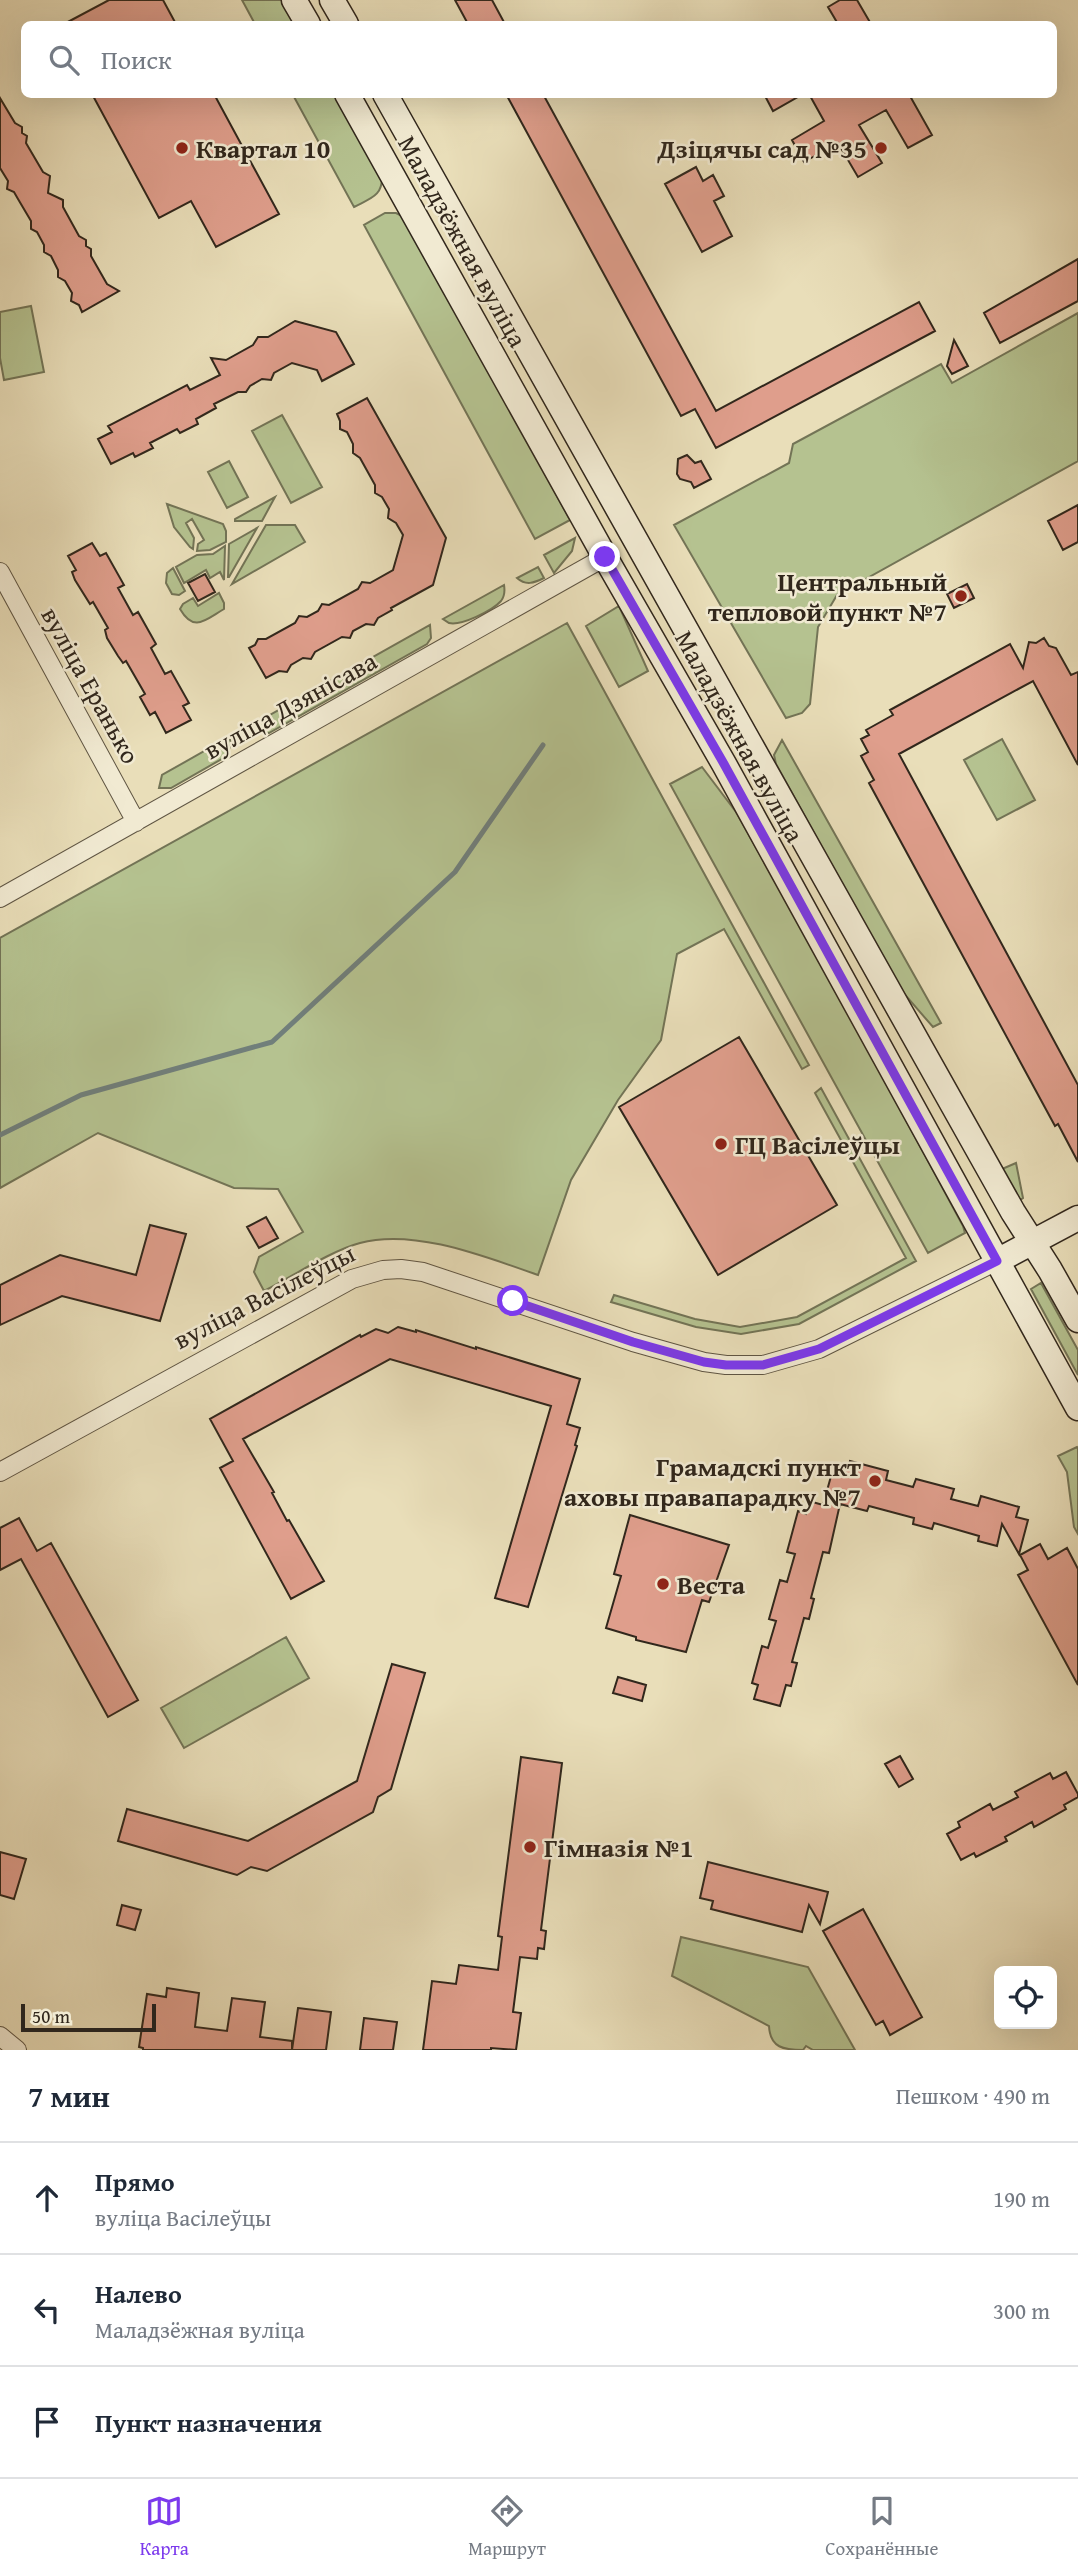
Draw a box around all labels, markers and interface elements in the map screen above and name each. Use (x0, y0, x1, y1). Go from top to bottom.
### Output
search box (21, 21, 1057, 98)
text: Поиск (101, 40, 172, 79)
icon: search (45, 41, 83, 79)
street label: Маладзёжная вуліца (388, 128, 538, 355)
place label: Квартал 10 (196, 129, 330, 168)
place label: Дзіцячы сад №35 (656, 129, 867, 168)
marker: Квартал 10 (174, 140, 190, 156)
marker: Дзіцячы сад №35 (873, 140, 889, 156)
route end (589, 541, 620, 572)
place label: Центральный тепловой пункт №7 (708, 562, 947, 631)
marker: Центральный тепловой пункт №7 (953, 588, 969, 604)
street label: вуліца Еранько (32, 599, 150, 771)
street label: Маладзёжная вуліца (665, 623, 815, 850)
street label: вуліца Дзянісава (196, 641, 384, 769)
place label: ГЦ Васілеўцы (735, 1125, 900, 1164)
marker: ГЦ Васілеўцы (713, 1136, 729, 1152)
street label: вуліца Васілеўцы (166, 1233, 362, 1359)
route start (497, 1285, 528, 1316)
place label: Грамадскі пункт аховы правапарадку №7 (564, 1447, 861, 1516)
marker: Грамадскі пункт аховы правапарадку №7 (867, 1473, 883, 1489)
place label: Веста (677, 1565, 746, 1604)
marker: Веста (655, 1576, 671, 1592)
place label: Гімназія №1 (544, 1828, 693, 1867)
marker: Гімназія №1 (522, 1839, 538, 1855)
map controls (994, 1966, 1057, 2029)
button: locate (994, 1966, 1057, 2029)
scale bar (21, 2001, 156, 2033)
text: 50 m (32, 2002, 70, 2030)
text: 7 мин (28, 2074, 110, 2118)
text: Пешком · 490 m (896, 2079, 1050, 2112)
text: Прямо (95, 2162, 175, 2201)
icon: ahead (28, 2179, 66, 2217)
text: 190 m (993, 2182, 1050, 2215)
text: вуліца Васілеўцы (95, 2201, 271, 2234)
text: Налево (95, 2274, 182, 2313)
icon: left (28, 2291, 66, 2329)
text: 300 m (993, 2294, 1050, 2327)
text: Маладзёжная вуліца (95, 2313, 305, 2346)
icon: arrive (28, 2403, 66, 2441)
text: Пункт назначения (95, 2403, 322, 2442)
tab: Карта (140, 2492, 189, 2562)
tab: Маршрут (468, 2492, 546, 2562)
tab: Сохранённые (825, 2492, 938, 2562)

